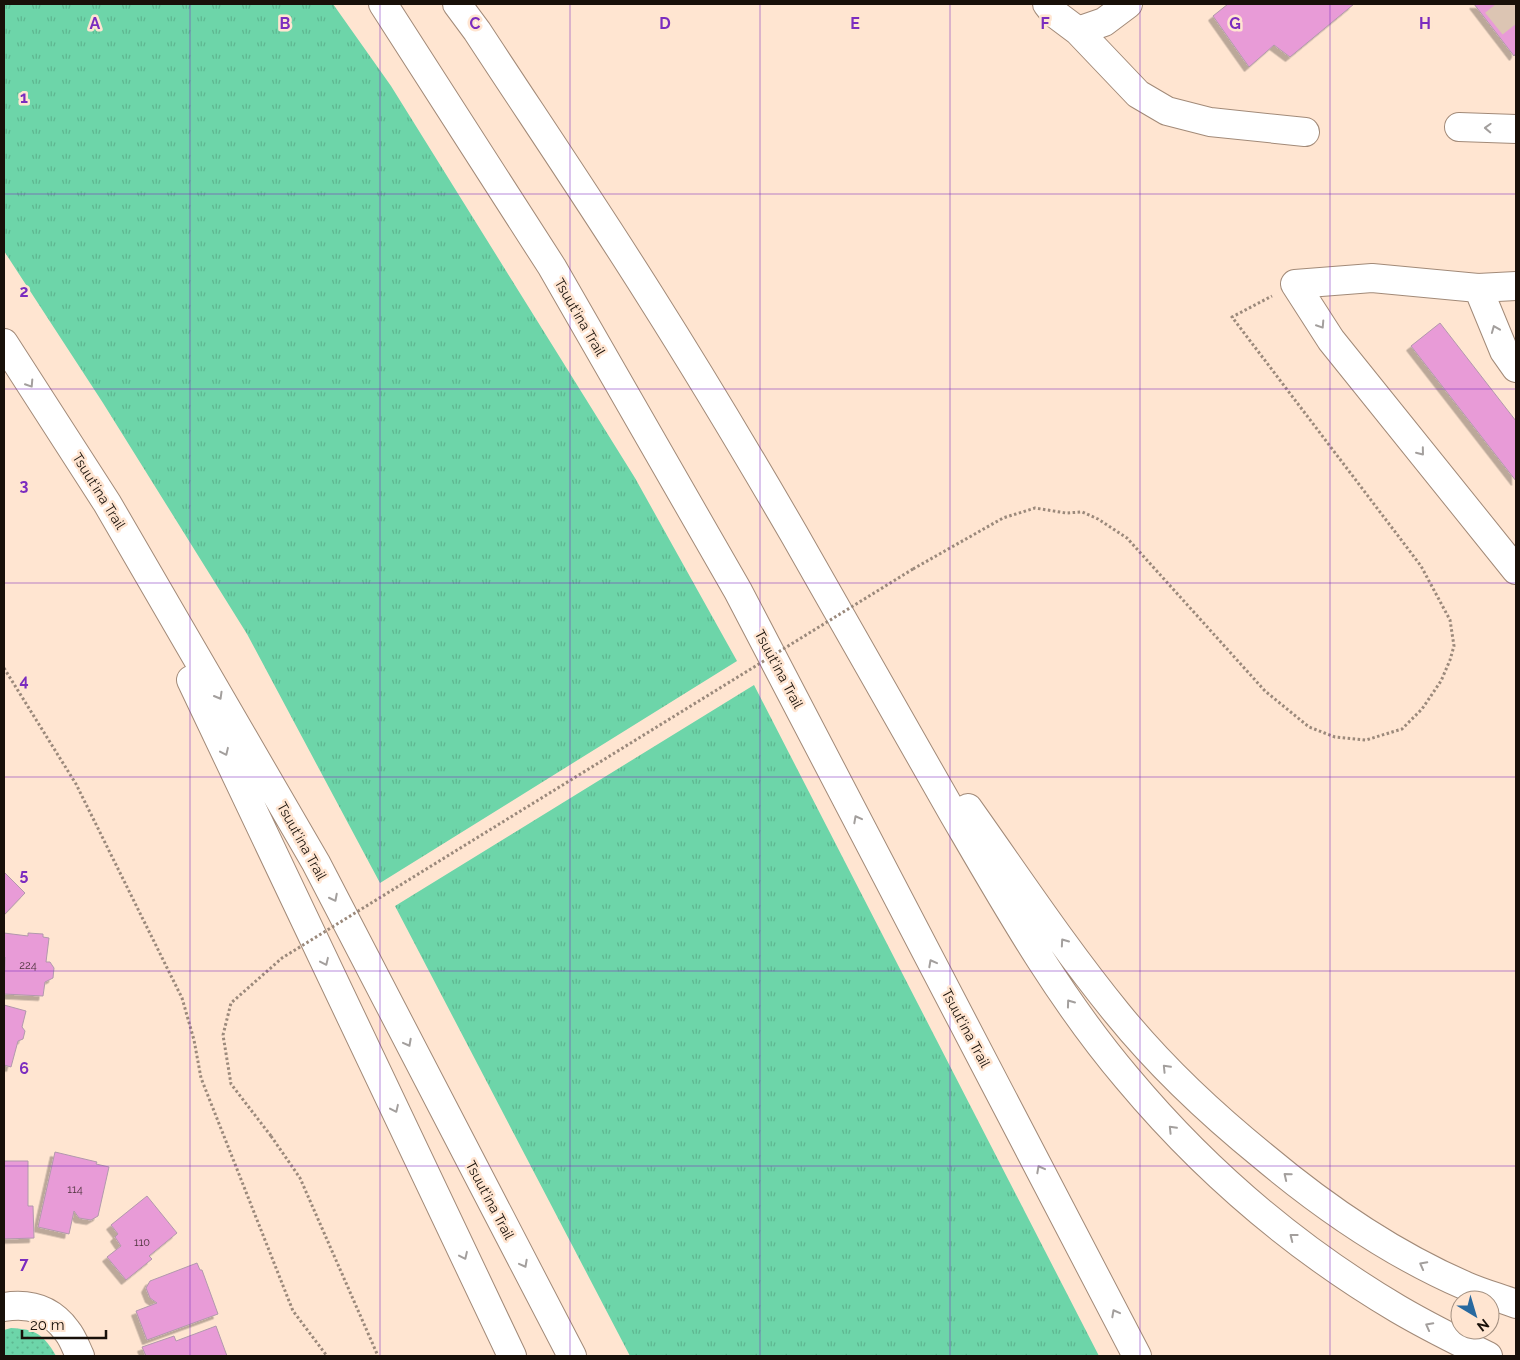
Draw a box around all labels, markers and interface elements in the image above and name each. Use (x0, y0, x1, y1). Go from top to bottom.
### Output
text: A (90, 14, 101, 33)
text: B (280, 14, 291, 33)
text: C (470, 14, 481, 33)
text: D (659, 14, 671, 33)
text: E (850, 14, 860, 33)
text: F (1040, 14, 1050, 33)
text: G (1229, 14, 1241, 33)
text: H (1419, 14, 1431, 33)
text: 1 (20, 88, 28, 107)
one-way arrow (1483, 122, 1491, 133)
street label: Tsuut'ina Trail (551, 275, 609, 359)
text: 2 (19, 282, 29, 301)
one-way arrow (1315, 319, 1324, 328)
one-way arrow (1491, 325, 1501, 334)
one-way arrow (24, 378, 33, 388)
one-way arrow (1416, 447, 1425, 456)
street label: Tsuut'ina Trail (69, 450, 129, 532)
text: 3 (20, 476, 29, 495)
street label: Tsuut'ina Trail (752, 627, 807, 711)
text: 4 (19, 671, 29, 690)
one-way arrow (213, 691, 223, 700)
one-way arrow (219, 747, 230, 756)
street label: Tsuut'ina Trail (274, 799, 330, 883)
one-way arrow (853, 815, 863, 824)
text: 5 (20, 865, 29, 884)
one-way arrow (328, 893, 338, 902)
one-way arrow (1061, 938, 1070, 948)
one-way arrow (319, 957, 329, 966)
house number: 224 (19, 959, 37, 972)
one-way arrow (928, 959, 938, 968)
street label: Tsuut'ina Trail (939, 986, 994, 1070)
one-way arrow (1067, 1000, 1075, 1009)
one-way arrow (402, 1038, 412, 1047)
text: 6 (19, 1059, 29, 1078)
one-way arrow (1163, 1065, 1172, 1074)
one-way arrow (389, 1104, 399, 1113)
one-way arrow (1169, 1125, 1178, 1134)
street label: Tsuut'ina Trail (463, 1158, 518, 1242)
one-way arrow (1036, 1165, 1046, 1174)
one-way arrow (1284, 1174, 1293, 1182)
house number: 114 (67, 1183, 83, 1196)
one-way arrow (1289, 1234, 1299, 1243)
house number: 110 (134, 1236, 150, 1249)
one-way arrow (458, 1251, 469, 1260)
text: 7 (20, 1254, 29, 1273)
one-way arrow (518, 1259, 528, 1268)
one-way arrow (1419, 1261, 1428, 1271)
north arrow (1450, 1290, 1500, 1340)
scale bar (22, 1308, 106, 1340)
one-way arrow (1111, 1309, 1121, 1318)
text: 20 m (30, 1316, 65, 1334)
text: N (1474, 1316, 1492, 1335)
one-way arrow (1425, 1322, 1434, 1332)

